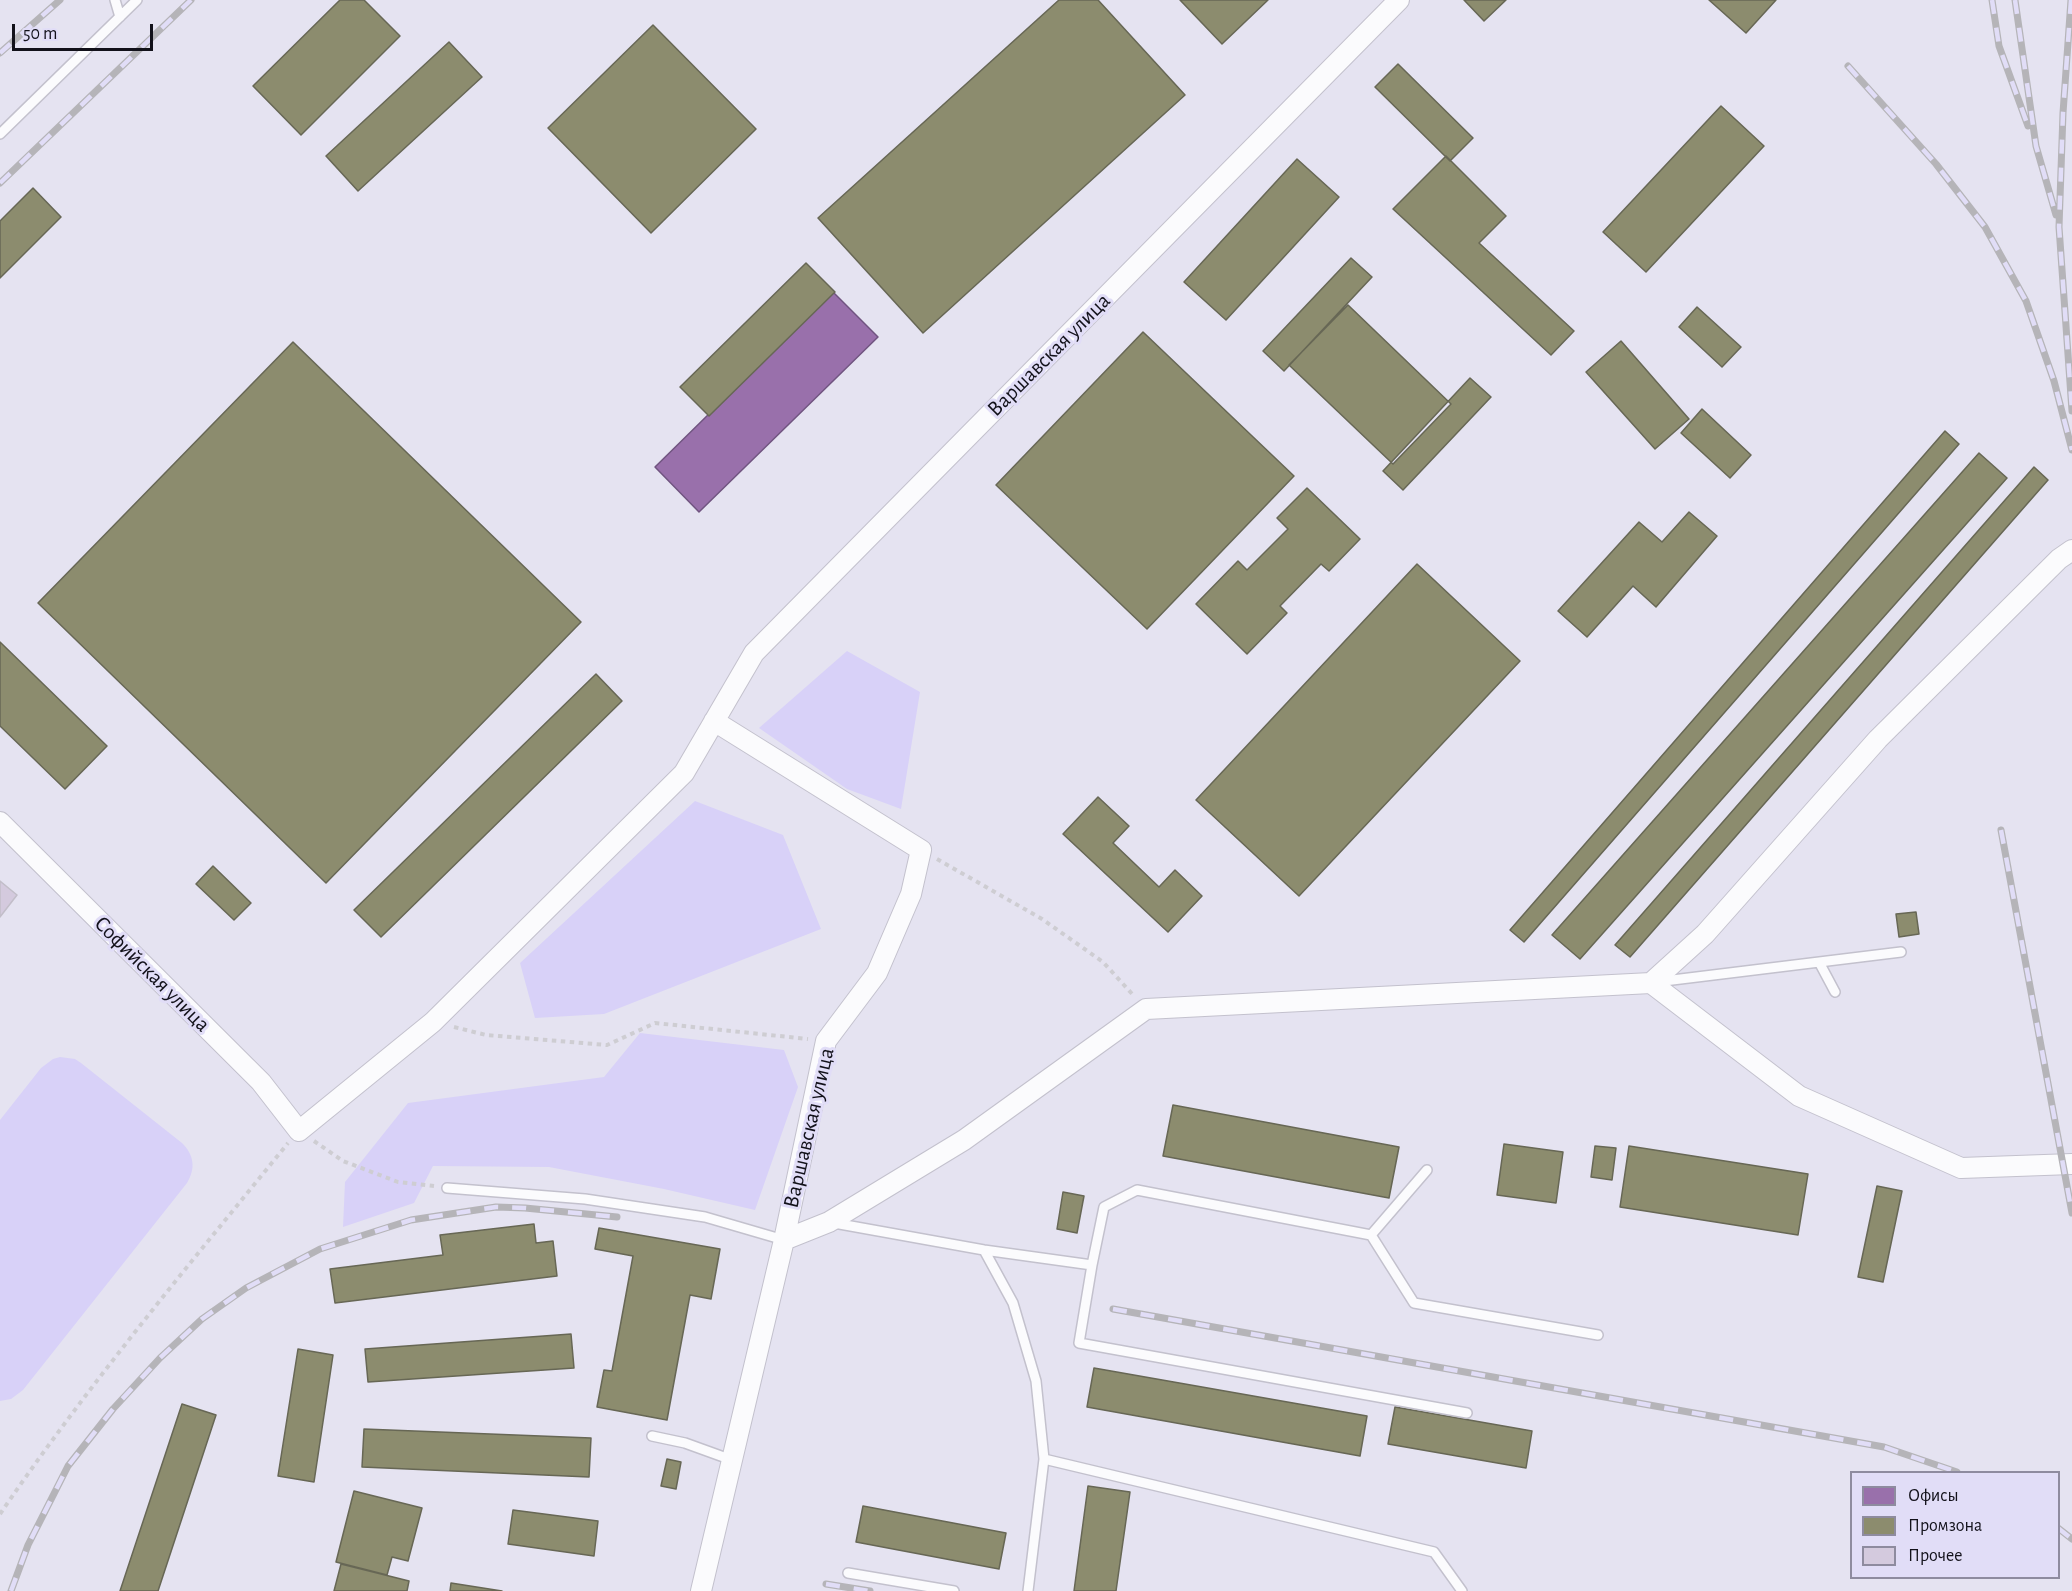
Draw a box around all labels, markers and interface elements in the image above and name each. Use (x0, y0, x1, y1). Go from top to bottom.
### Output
scale bar (15, 12, 156, 50)
text: 50 m (23, 25, 57, 43)
street label: Варшавская улица (982, 288, 1116, 422)
street label: Софийская улица (89, 911, 215, 1037)
street label: Варшавская улица (778, 1045, 840, 1211)
legend (1850, 1471, 2060, 1579)
text: Офисы (1908, 1487, 1959, 1505)
text: Промзона (1908, 1517, 1982, 1535)
text: Прочее (1908, 1547, 1963, 1565)

